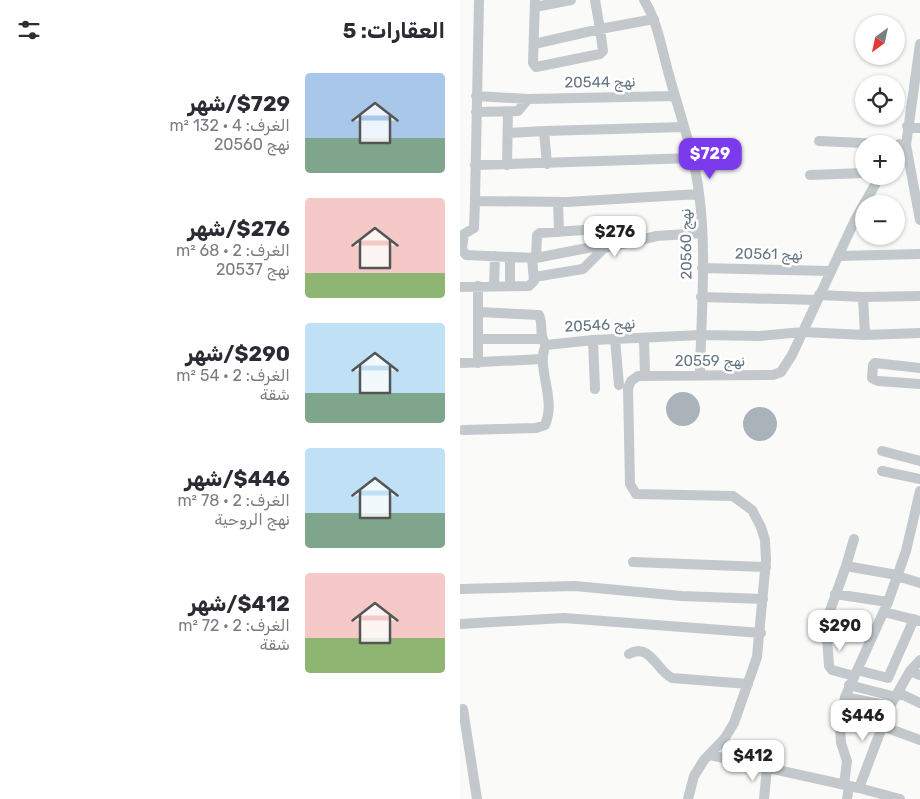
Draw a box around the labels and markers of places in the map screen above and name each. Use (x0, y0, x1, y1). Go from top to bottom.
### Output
pin: $729 (680, 138, 740, 180)
pin: $276 (585, 216, 645, 258)
pin: $290 (810, 610, 870, 652)
pin: $446 (833, 700, 893, 742)
pin: $412 (723, 740, 783, 782)

